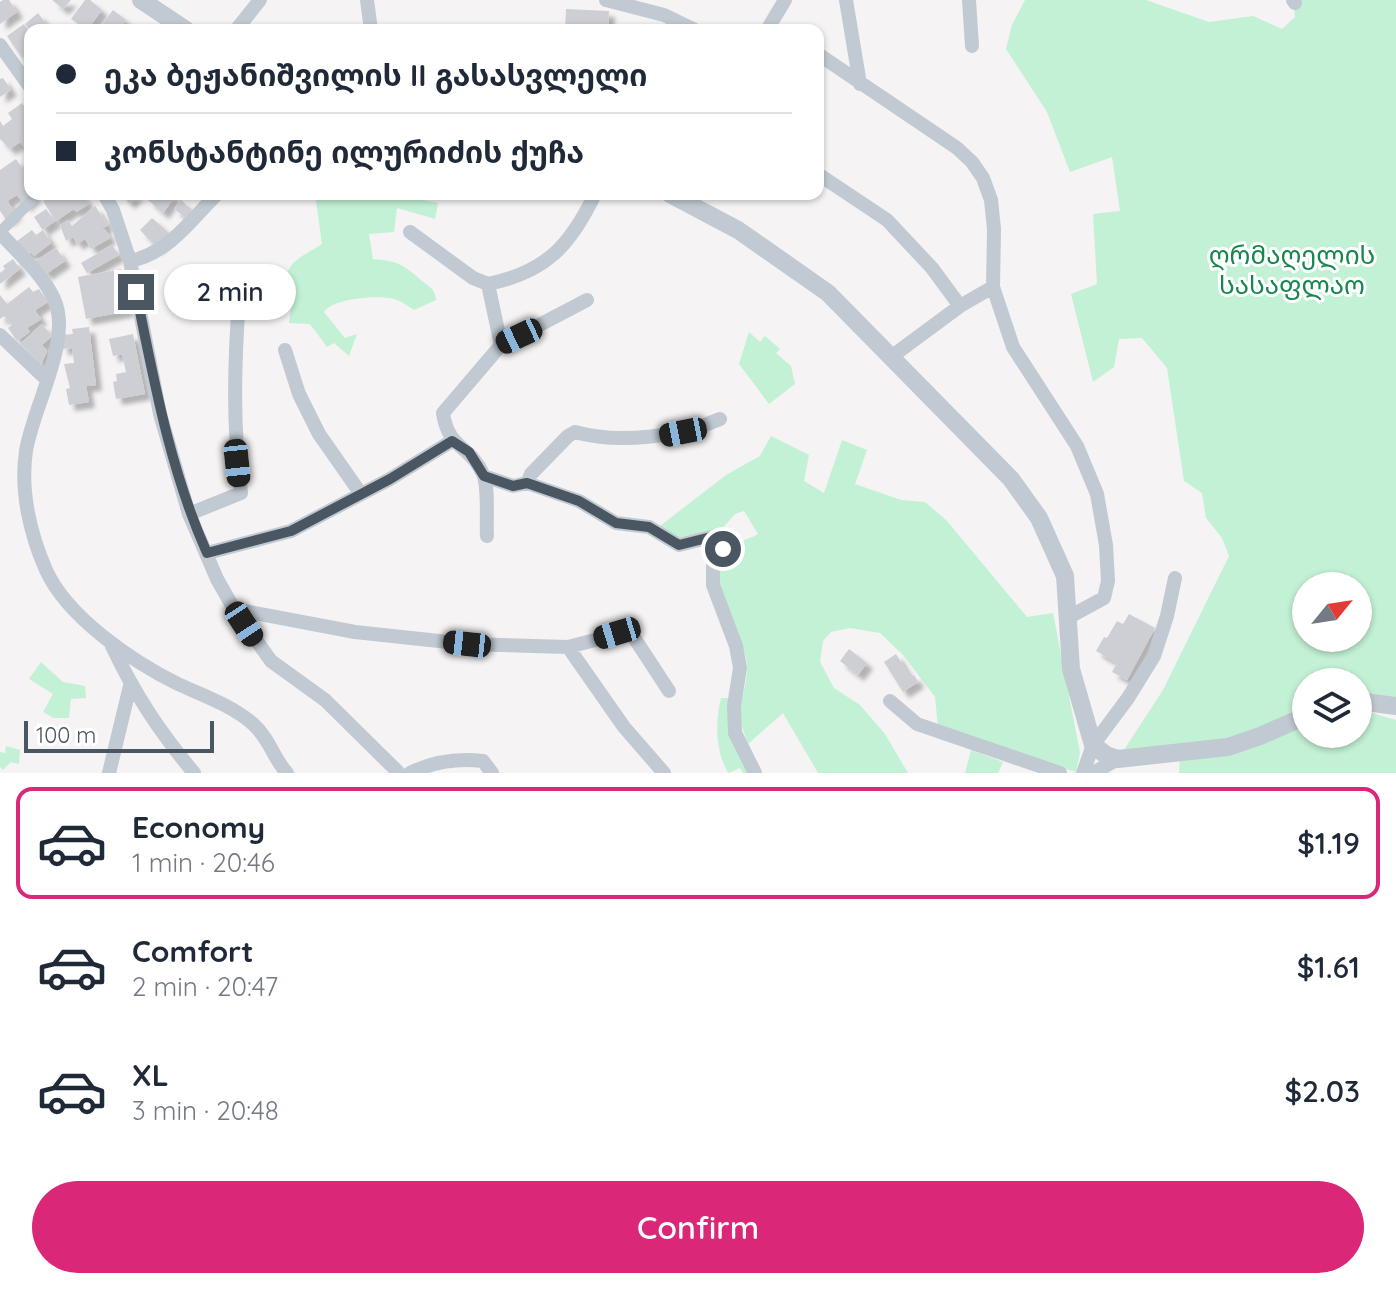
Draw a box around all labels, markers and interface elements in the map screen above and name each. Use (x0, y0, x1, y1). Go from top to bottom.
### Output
text: ეკა ბეჟანიშვილის II გასასვლელი (104, 56, 648, 94)
text: კონსტანტინე ილურიძის ქუჩა (104, 133, 584, 171)
park label: ღრმაღელის სასაფლაო (1209, 238, 1375, 301)
callout: 2 min (164, 264, 296, 320)
route end (118, 274, 154, 310)
text: 2 min (196, 275, 264, 308)
car (492, 315, 546, 357)
car (657, 416, 709, 448)
car (223, 438, 251, 488)
route start (705, 531, 741, 567)
north arrow (1292, 572, 1372, 652)
map controls (1292, 572, 1372, 748)
car (221, 597, 267, 651)
car (591, 615, 643, 651)
car (442, 630, 492, 658)
button: layers (1292, 668, 1372, 748)
scale bar (24, 717, 214, 753)
text: 100 m (36, 721, 96, 749)
icon: car (36, 807, 108, 879)
text: Economy (132, 808, 265, 846)
text: $1.19 (1297, 824, 1360, 862)
text: 1 min · 20:46 (132, 846, 275, 879)
icon: car (36, 931, 108, 1003)
text: Comfort (132, 932, 253, 970)
text: $1.61 (1297, 948, 1360, 986)
text: 2 min · 20:47 (132, 970, 278, 1003)
icon: car (36, 1055, 108, 1127)
text: XL (132, 1056, 169, 1094)
text: $2.03 (1285, 1072, 1360, 1110)
text: 3 min · 20:48 (132, 1094, 279, 1127)
button: Confirm (32, 1181, 1364, 1273)

